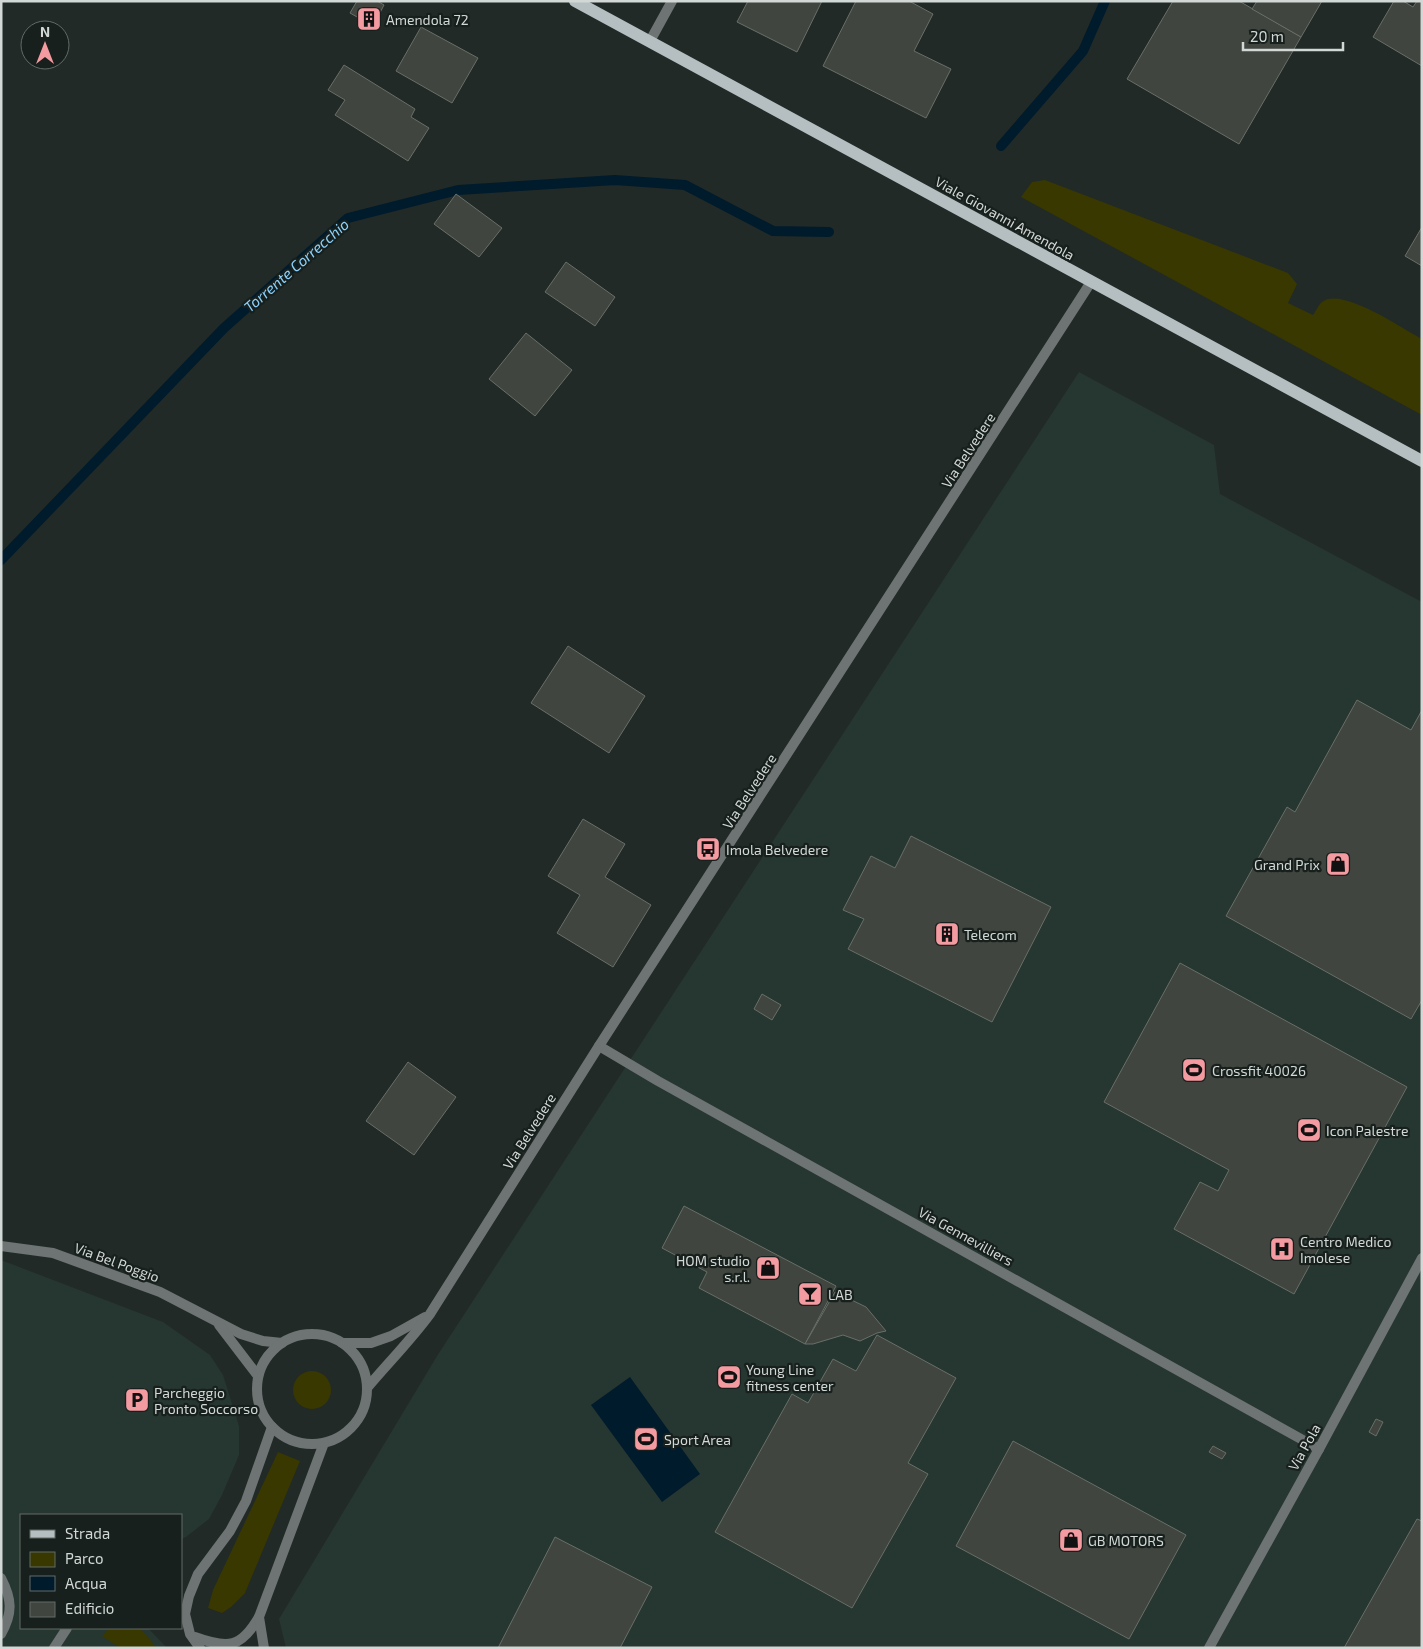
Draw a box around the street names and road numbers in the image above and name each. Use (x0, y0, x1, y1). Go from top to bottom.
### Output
street label: Viale Giovanni Amendola (932, 173, 1078, 263)
street label: Via Belvedere (937, 409, 999, 491)
street label: Via Belvedere (718, 750, 780, 832)
street label: Via Belvedere (499, 1090, 559, 1172)
street label: Via Gennevilliers (916, 1203, 1016, 1269)
street label: Via Bel Poggio (72, 1239, 162, 1285)
street label: Via Pola (1284, 1421, 1324, 1473)

